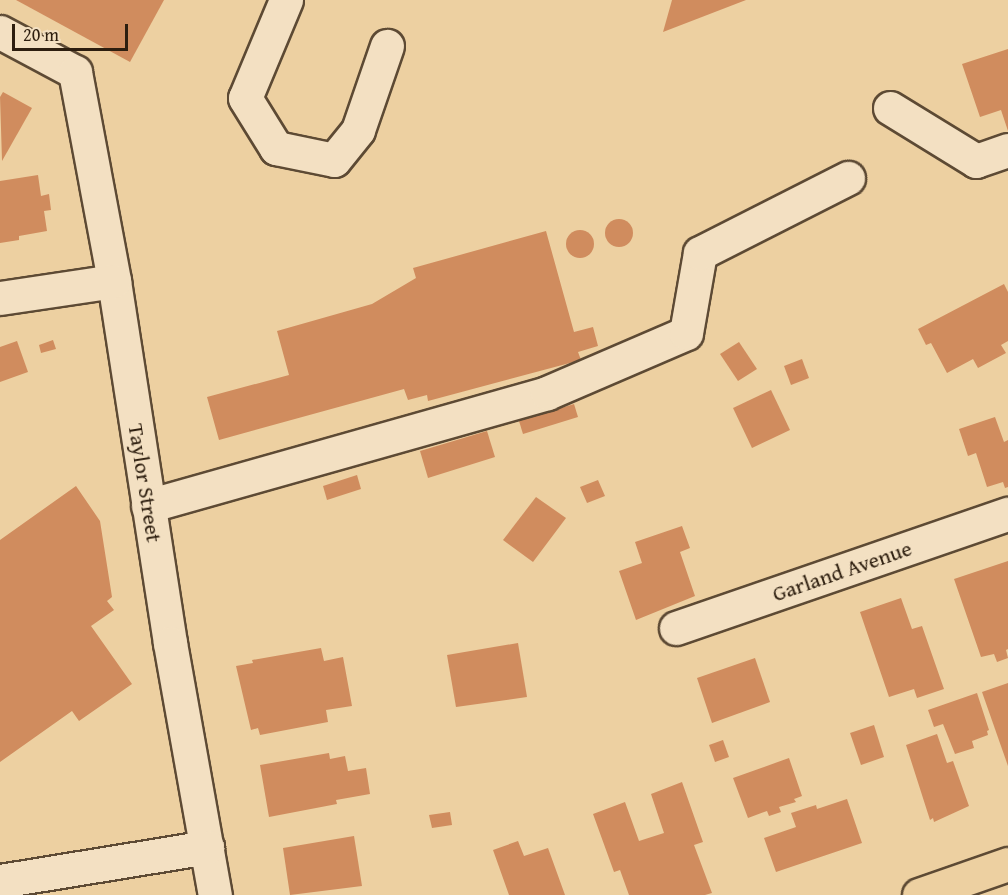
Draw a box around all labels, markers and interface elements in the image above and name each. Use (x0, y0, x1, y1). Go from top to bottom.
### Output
scale bar (15, 12, 130, 50)
text: 20 m (23, 21, 59, 48)
street label: Taylor Street (123, 422, 167, 544)
street label: Garland Avenue (769, 535, 915, 607)

